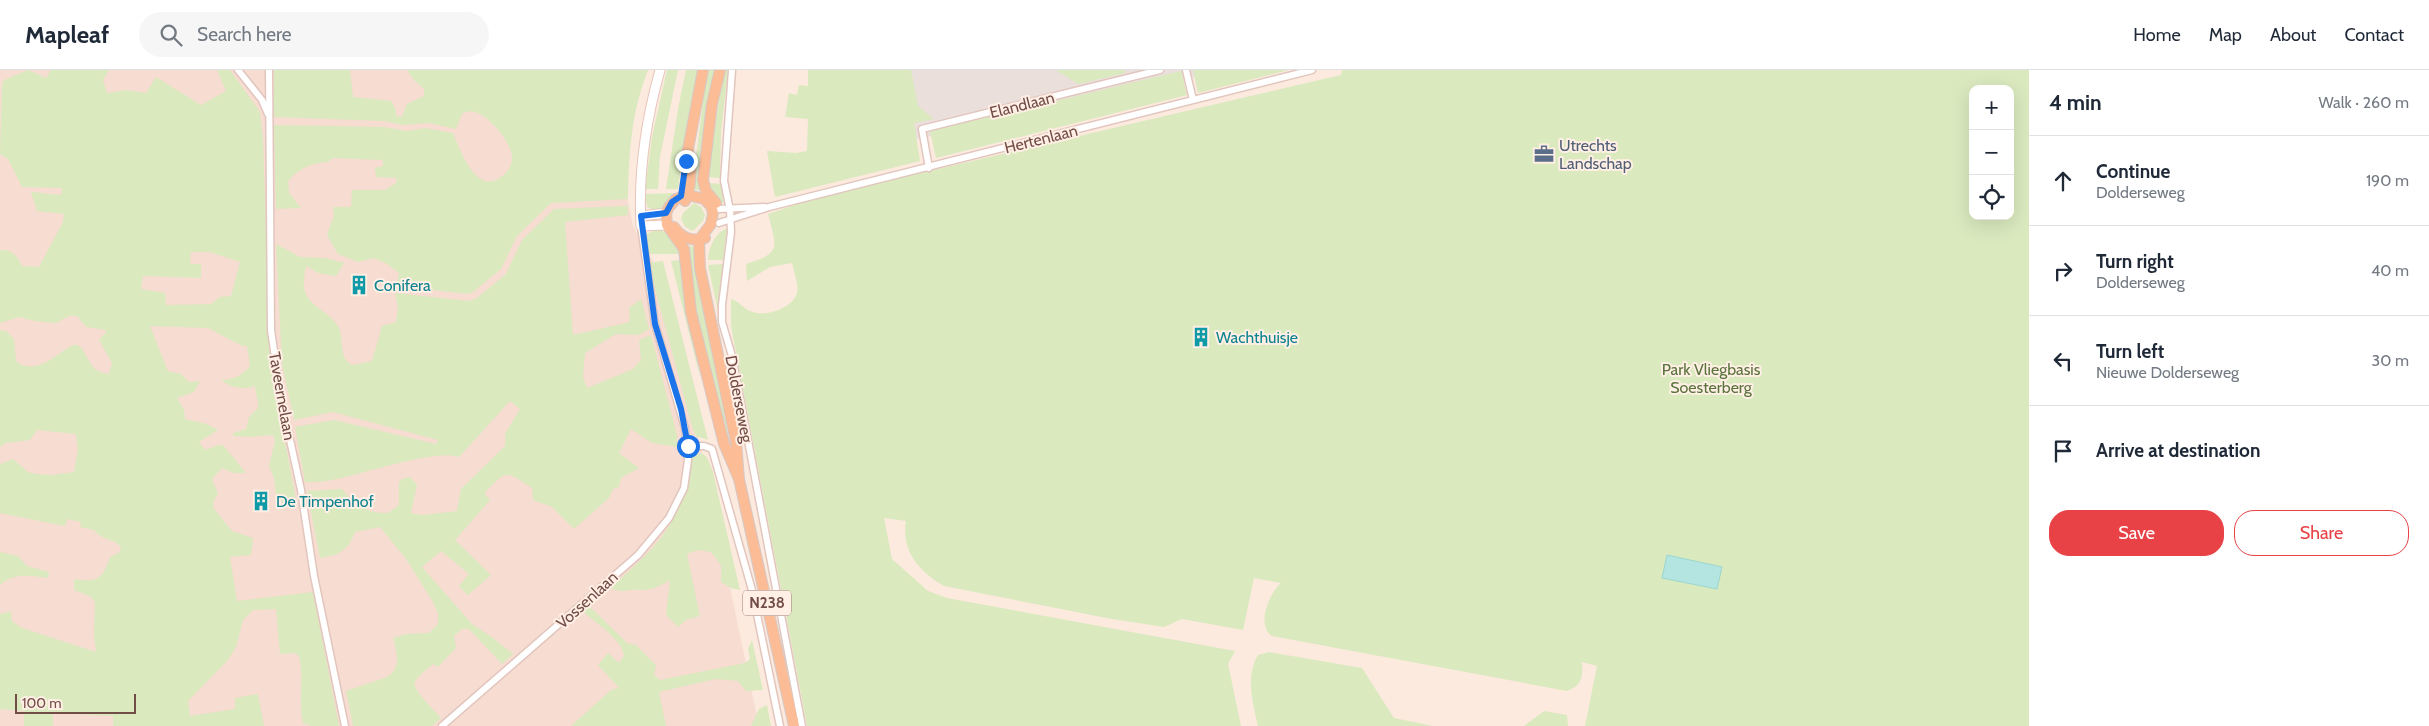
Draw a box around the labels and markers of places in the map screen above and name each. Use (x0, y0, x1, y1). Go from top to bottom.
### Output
place label: Utrechts Landschap (1559, 136, 1632, 173)
office icon: Utrechts Landschap (1533, 143, 1555, 165)
building icon: Conifera (348, 274, 370, 296)
place label: Conifera (374, 276, 431, 295)
building icon: Wachthuisje (1190, 326, 1212, 348)
place label: Wachthuisje (1216, 328, 1298, 347)
building icon: De Timpenhof (250, 490, 272, 512)
place label: De Timpenhof (276, 492, 375, 511)

